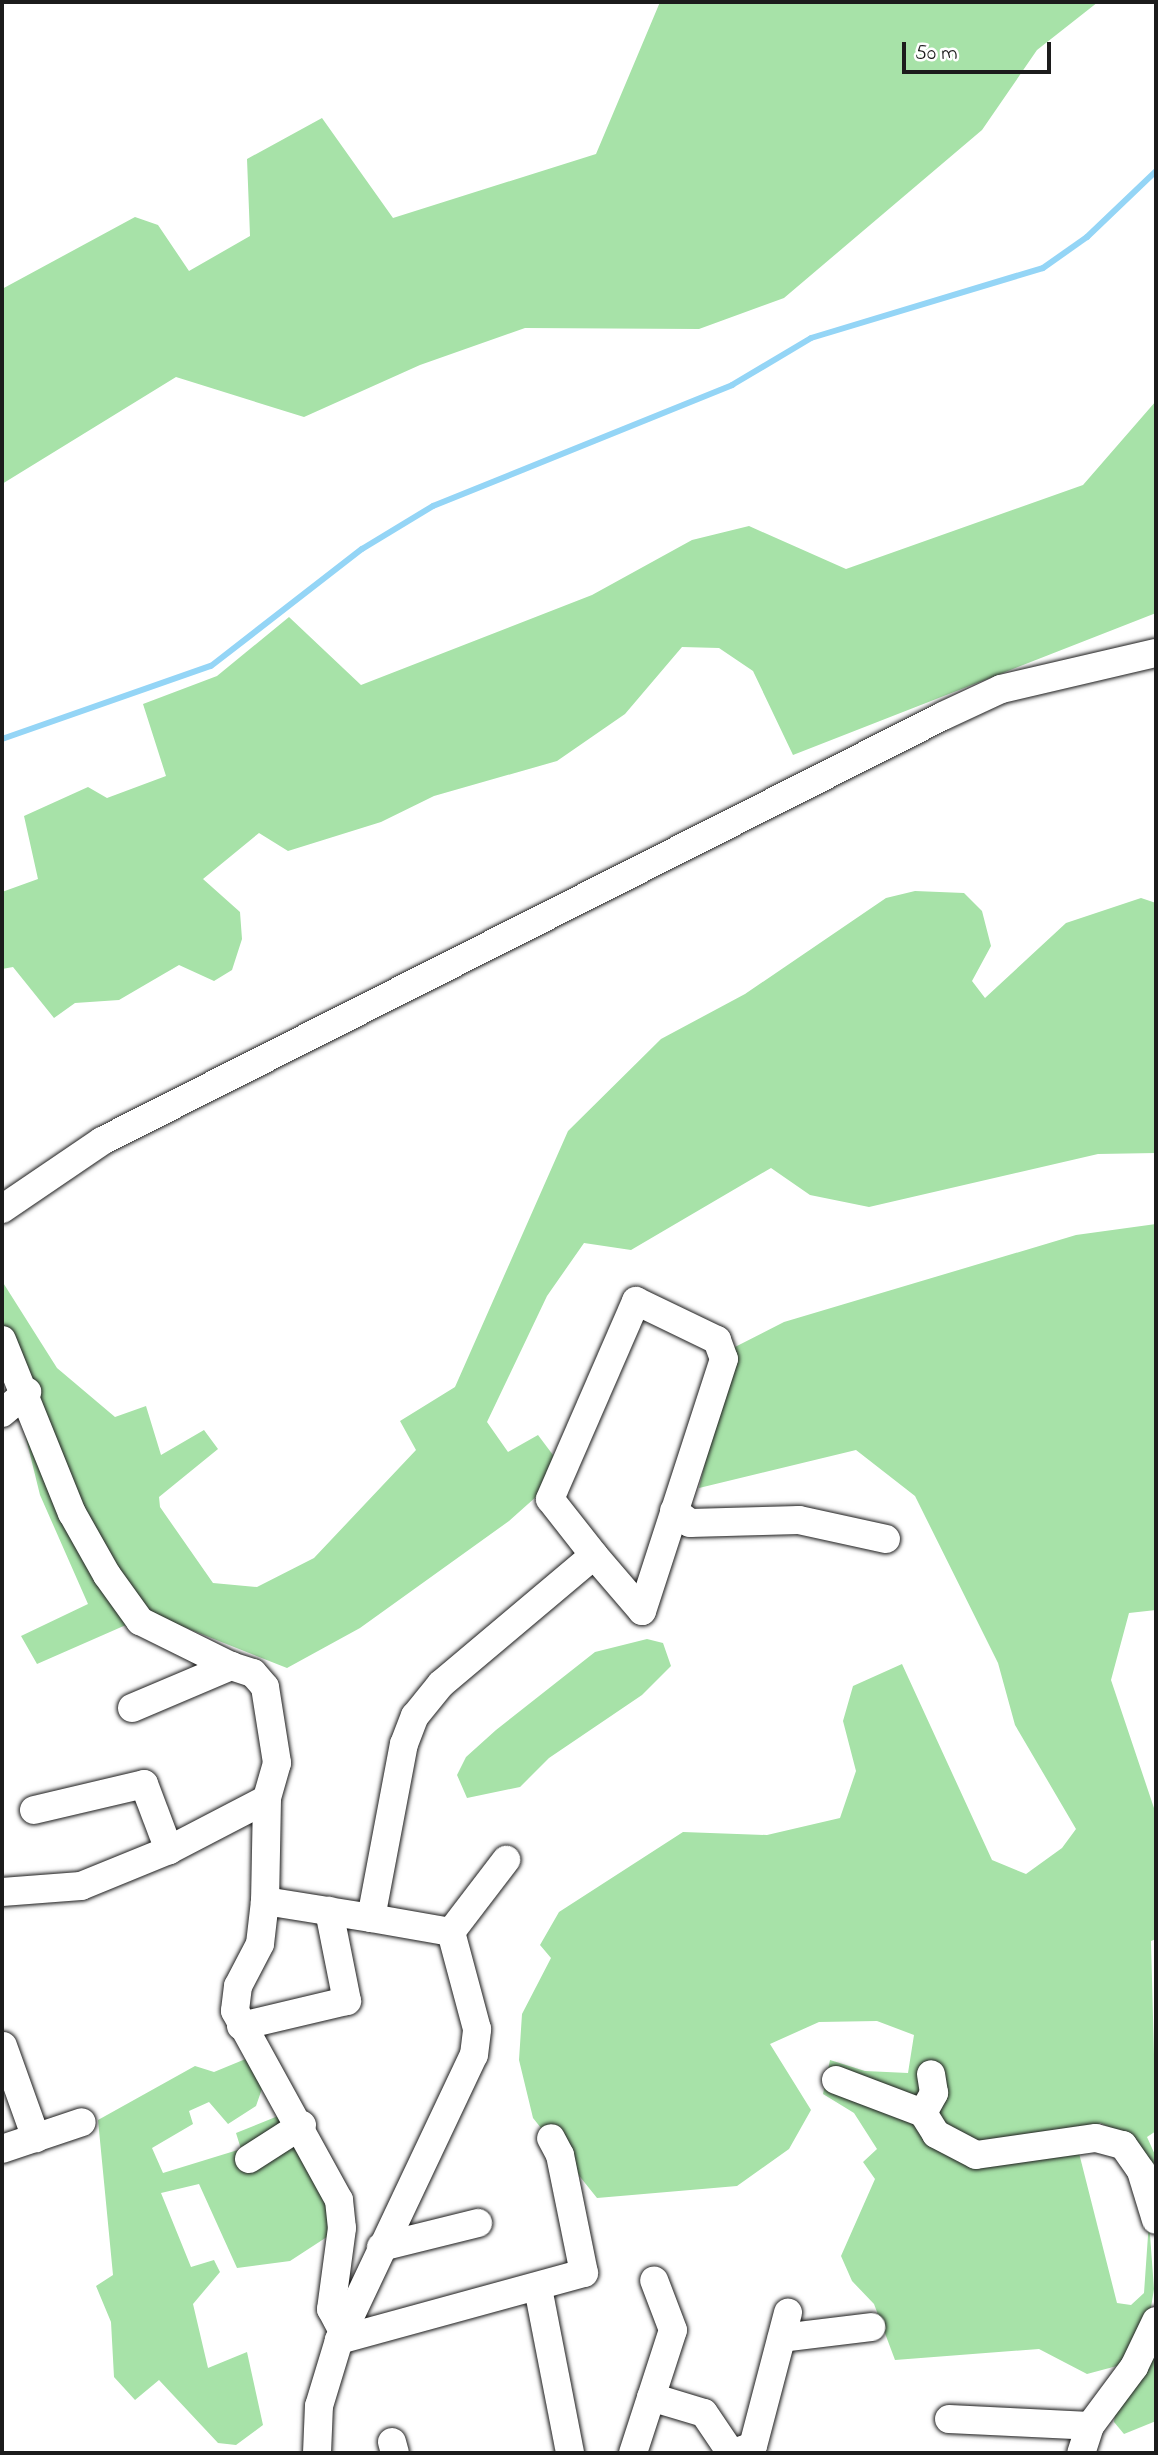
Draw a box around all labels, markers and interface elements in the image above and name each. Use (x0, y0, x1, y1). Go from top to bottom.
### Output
scale bar (906, 28, 1055, 72)
text: 50 m (915, 39, 958, 69)

